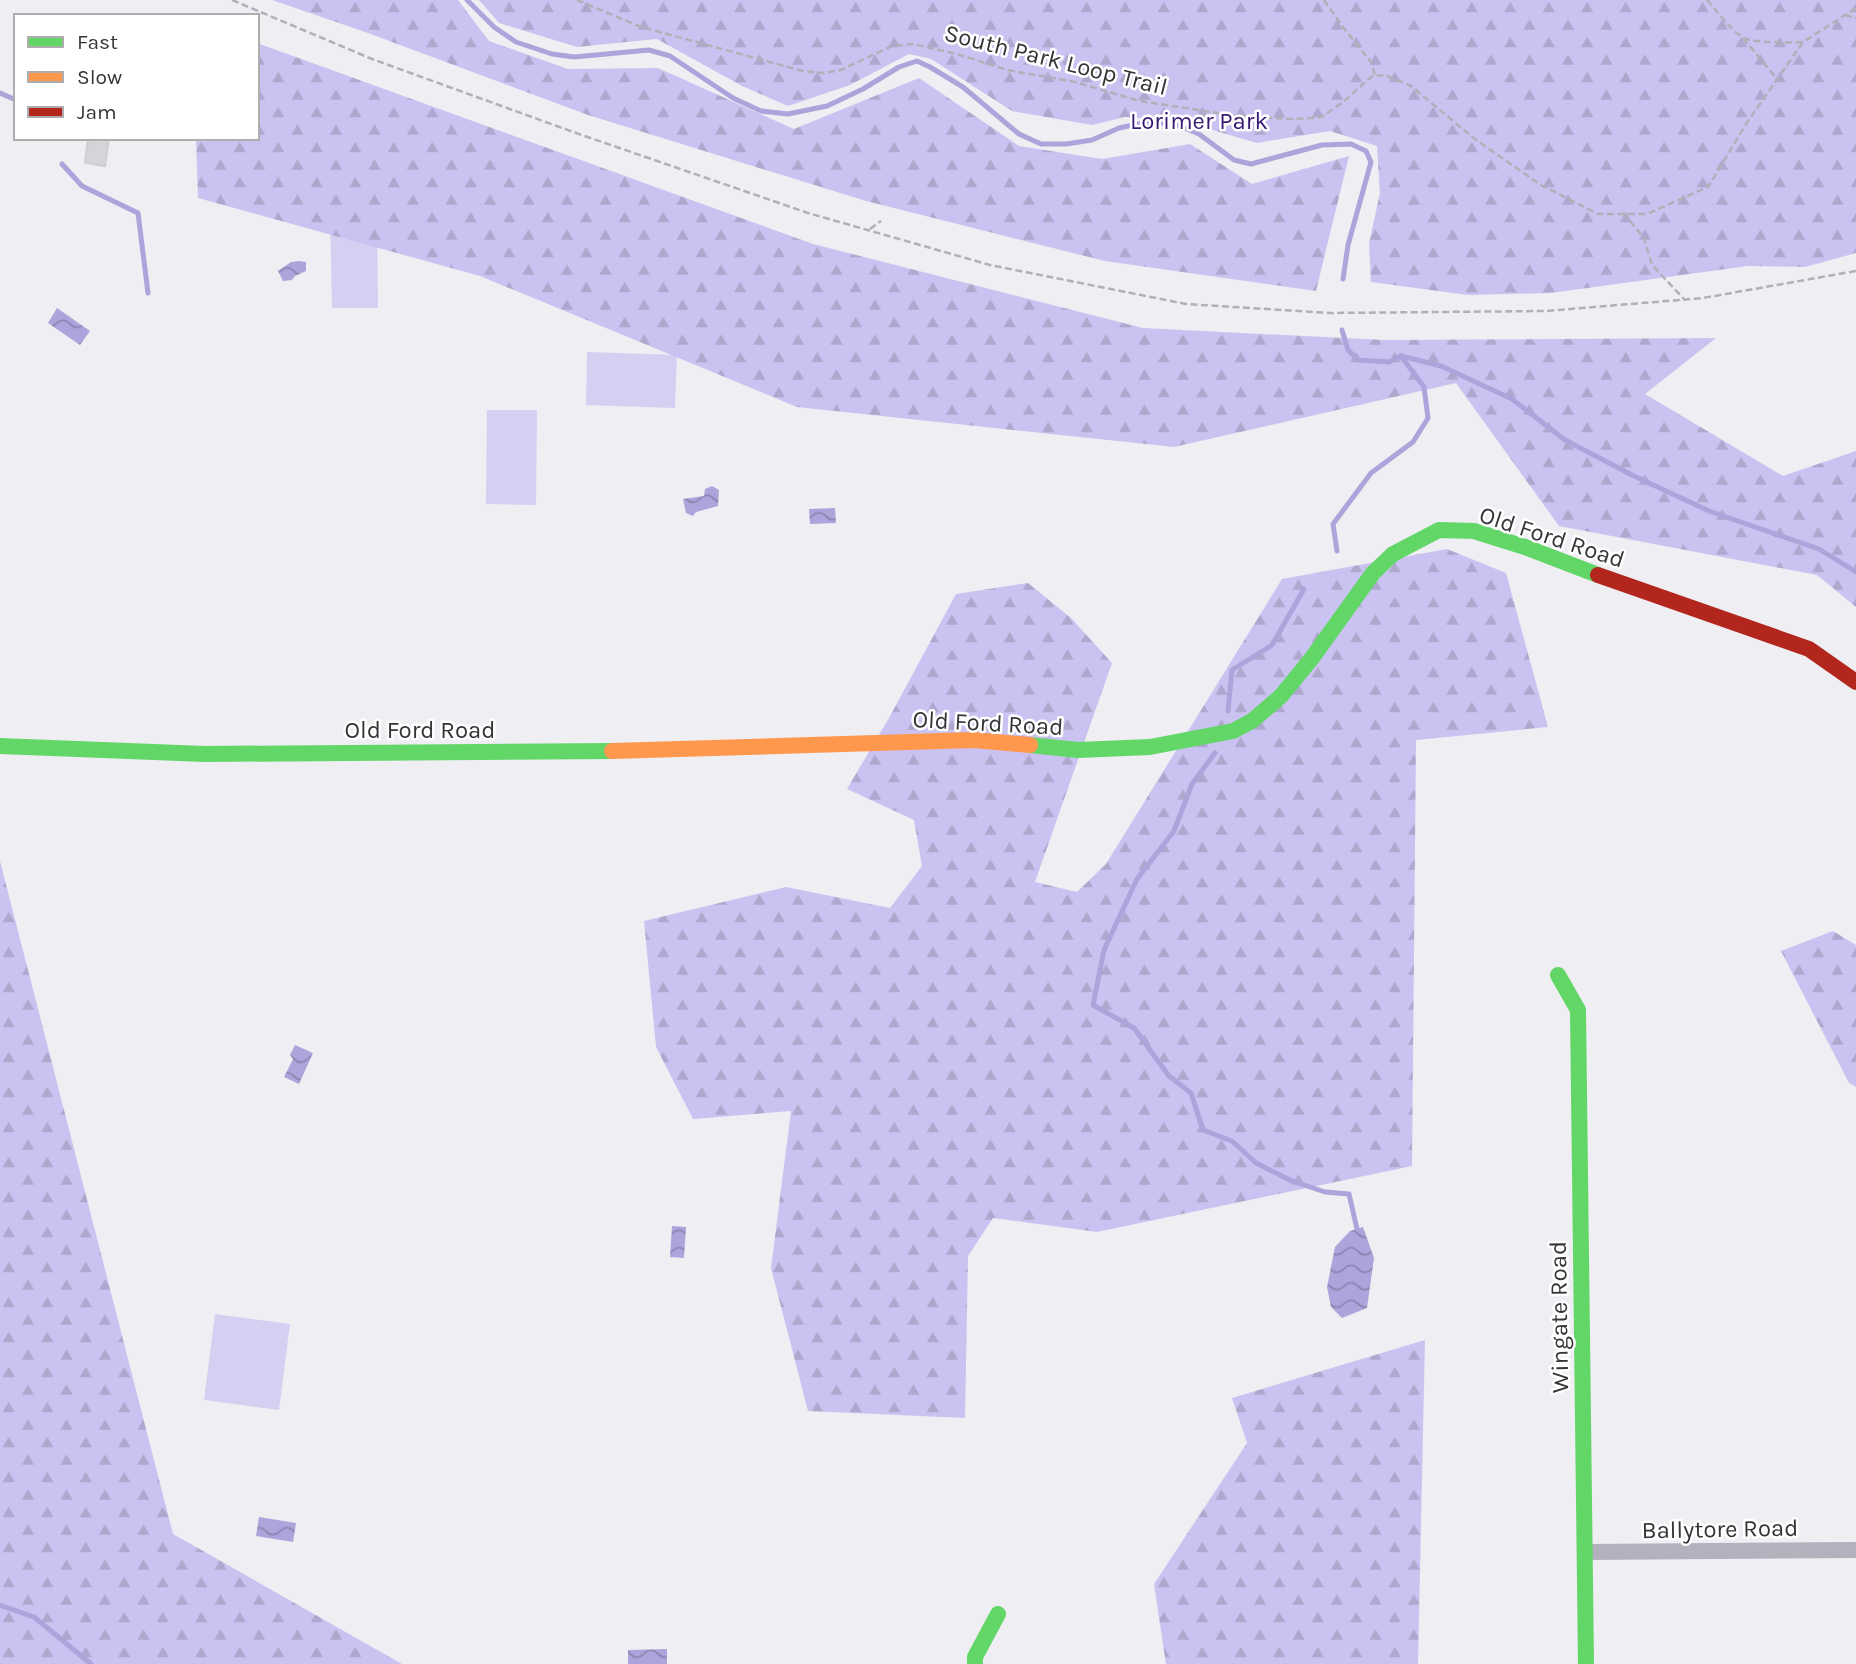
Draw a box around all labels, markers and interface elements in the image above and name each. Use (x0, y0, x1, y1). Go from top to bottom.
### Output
legend (14, 14, 259, 140)
street label: South Park Loop Trail (942, 19, 1170, 101)
text: Fast (77, 30, 118, 54)
text: Slow (77, 65, 122, 89)
text: Jam (77, 100, 117, 124)
park label: Lorimer Park (1130, 107, 1268, 135)
street label: Old Ford Road (1476, 500, 1628, 574)
street label: Old Ford Road (912, 705, 1064, 741)
street label: Old Ford Road (345, 716, 496, 744)
street label: Wingate Road (1544, 1241, 1574, 1393)
street label: Ballytore Road (1641, 1514, 1799, 1544)

